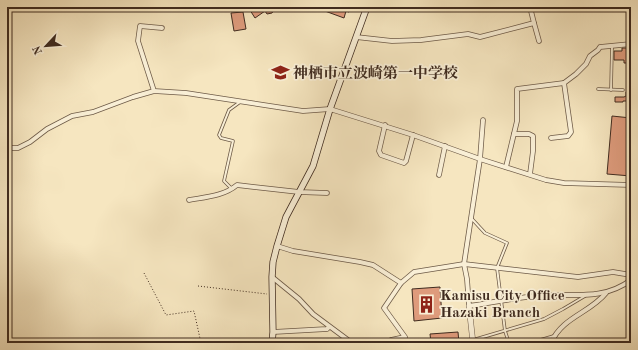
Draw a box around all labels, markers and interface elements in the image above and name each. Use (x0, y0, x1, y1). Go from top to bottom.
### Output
north arrow (26, 26, 66, 66)
text: N (31, 43, 45, 56)
school or university icon: 神栖市立波崎第一中学校 (270, 63, 290, 83)
place label: 神栖市立波崎第一中学校 (293, 64, 458, 82)
place label: Kamisu City Office Hazaki Branch (440, 289, 565, 321)
building icon: Kamisu City Office Hazaki Branch (417, 294, 437, 314)

